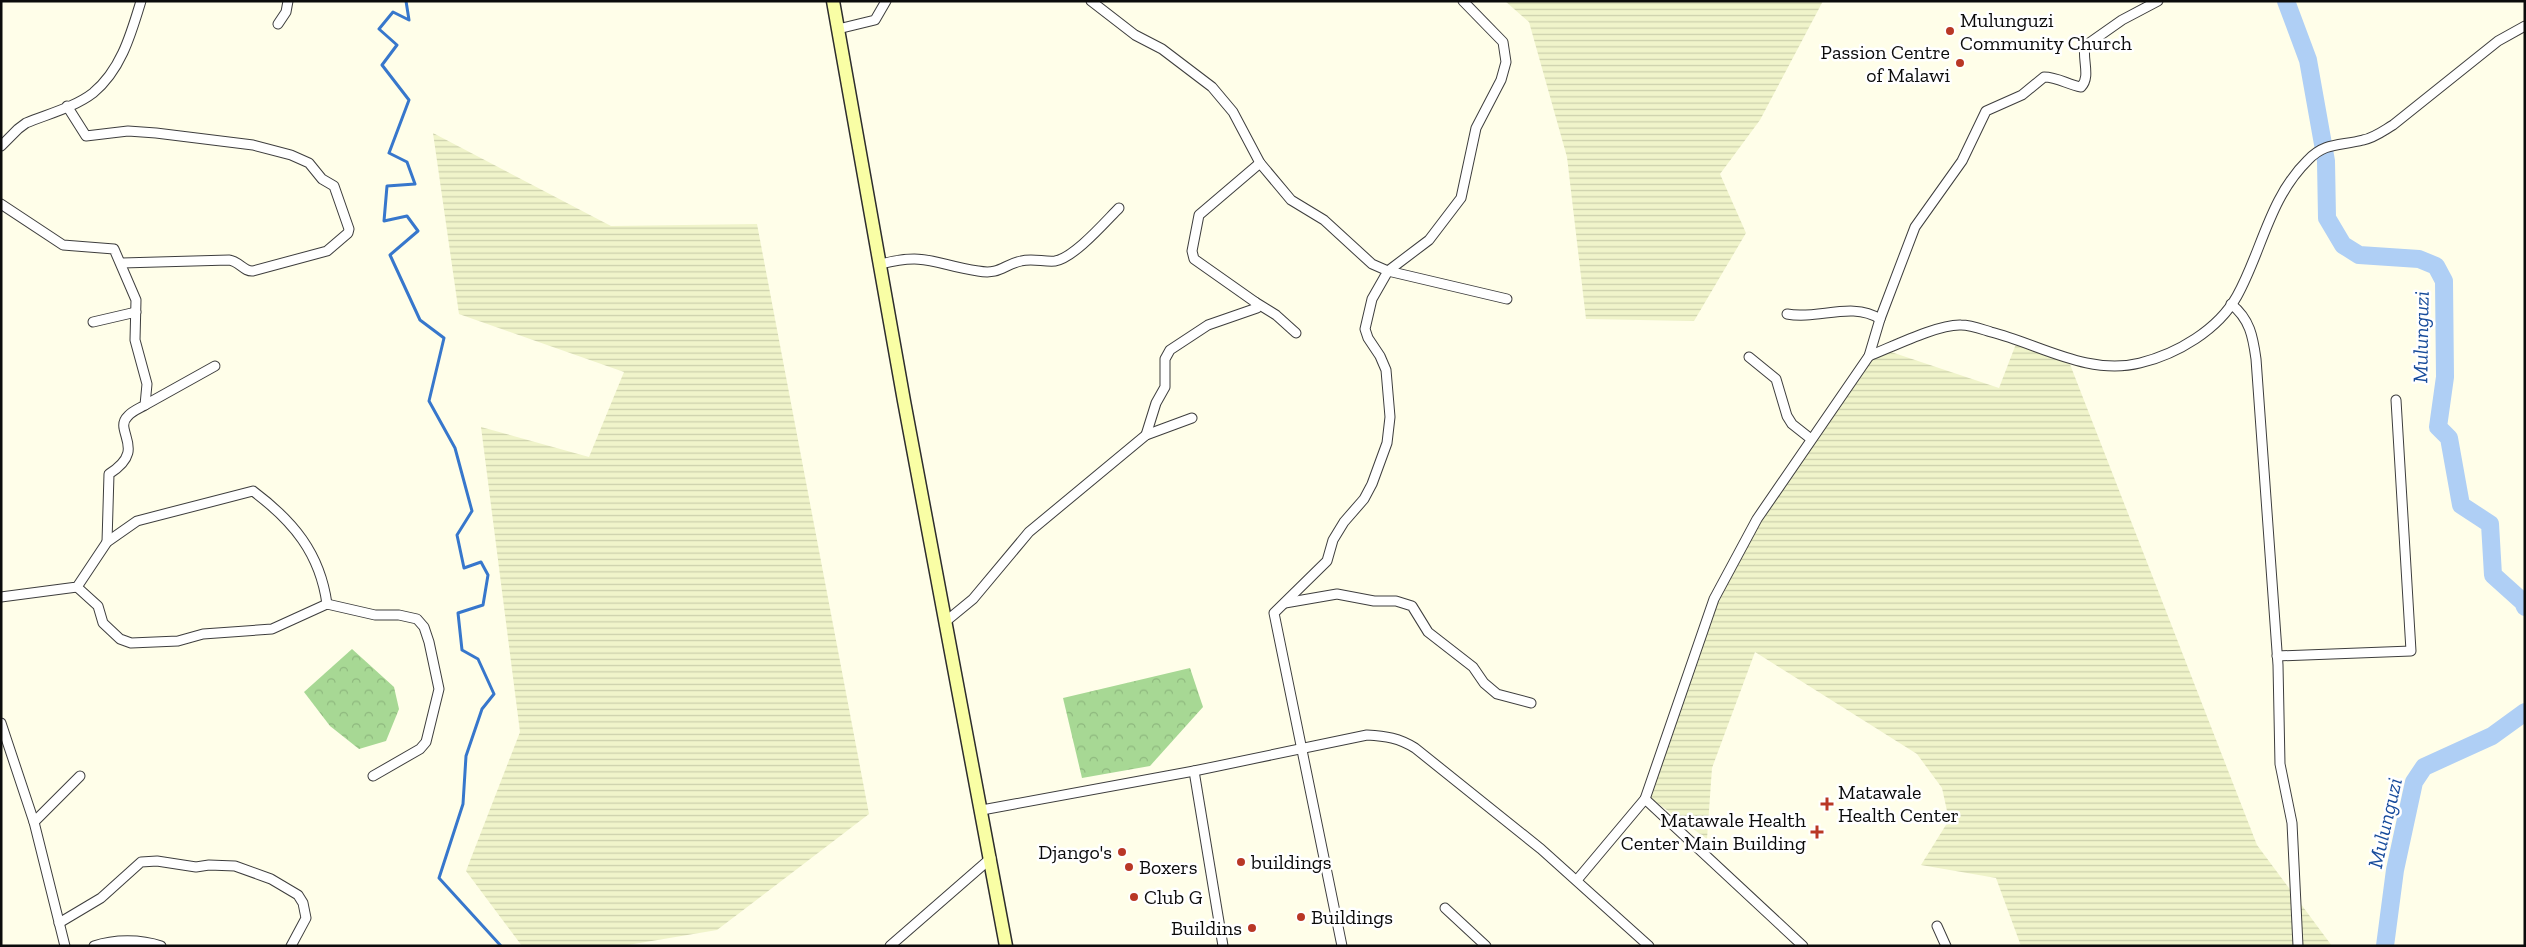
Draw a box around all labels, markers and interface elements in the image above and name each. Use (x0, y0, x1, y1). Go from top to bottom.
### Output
place label: Mulunguzi Community Church (1960, 8, 2133, 55)
marker: Mulunguzi Community Church (1944, 25, 1956, 37)
place label: Passion Centre of Malawi (1821, 40, 1950, 87)
marker: Passion Centre of Malawi (1954, 57, 1966, 69)
water label: Mulunguzi (2407, 291, 2434, 383)
water label: Mulunguzi (2362, 775, 2407, 871)
place label: Matawale Health Center (1838, 780, 1959, 827)
marker: Matawale Health Center (1820, 797, 1834, 811)
place label: Matawale Health Center Main Building (1621, 808, 1807, 855)
marker: Matawale Health Center Main Building (1810, 825, 1824, 839)
place label: Django's (1038, 840, 1112, 864)
marker: Django's (1116, 846, 1128, 858)
place label: buildings (1250, 850, 1332, 874)
place label: Boxers (1139, 855, 1197, 879)
marker: buildings (1235, 856, 1247, 868)
marker: Boxers (1123, 861, 1135, 873)
place label: Club G (1144, 885, 1203, 909)
marker: Club G (1128, 891, 1140, 903)
place label: Buildings (1311, 905, 1393, 929)
marker: Buildings (1295, 911, 1307, 923)
place label: Buildins (1171, 916, 1242, 940)
marker: Buildins (1246, 922, 1258, 934)

